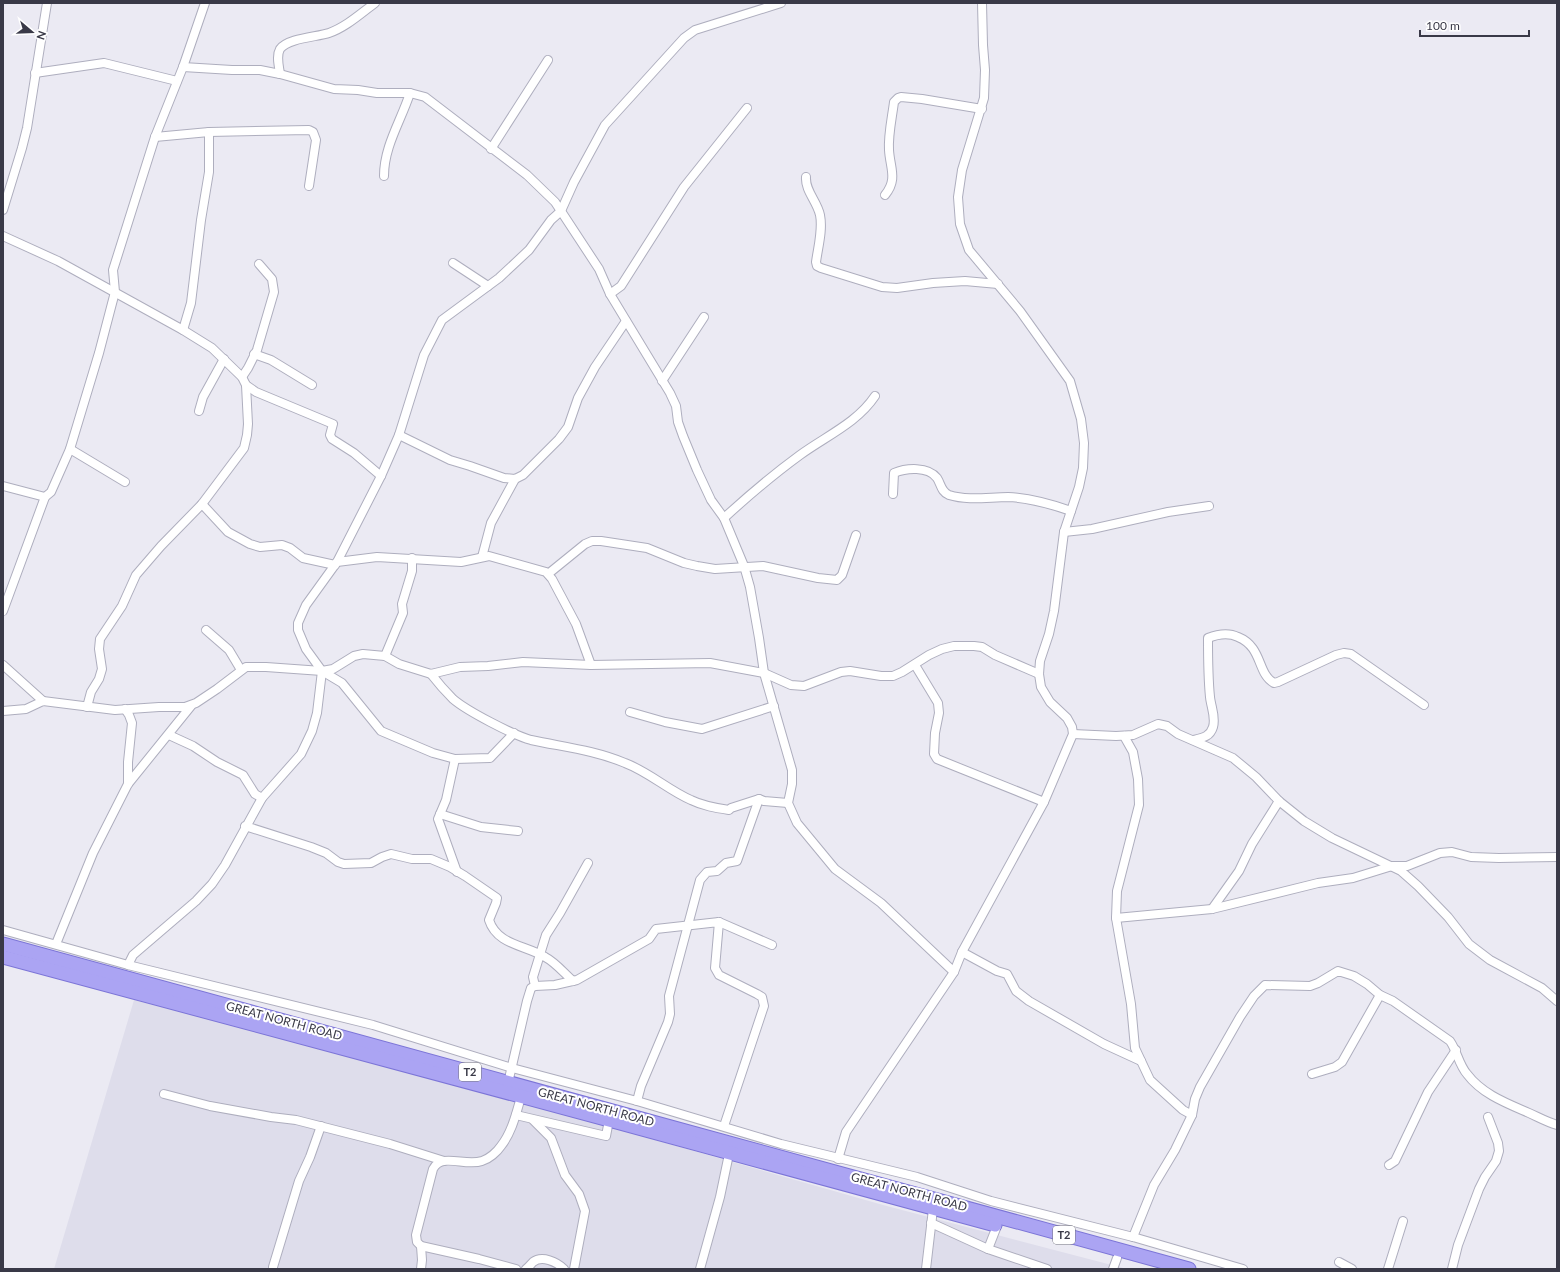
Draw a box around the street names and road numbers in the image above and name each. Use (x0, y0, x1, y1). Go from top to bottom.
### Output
street label: GREAT NORTH ROAD (224, 998, 344, 1043)
road number: T2 (459, 1063, 481, 1081)
street label: GREAT NORTH ROAD (536, 1084, 656, 1129)
street label: GREAT NORTH ROAD (849, 1169, 969, 1214)
road number: T2 (1053, 1226, 1075, 1244)

